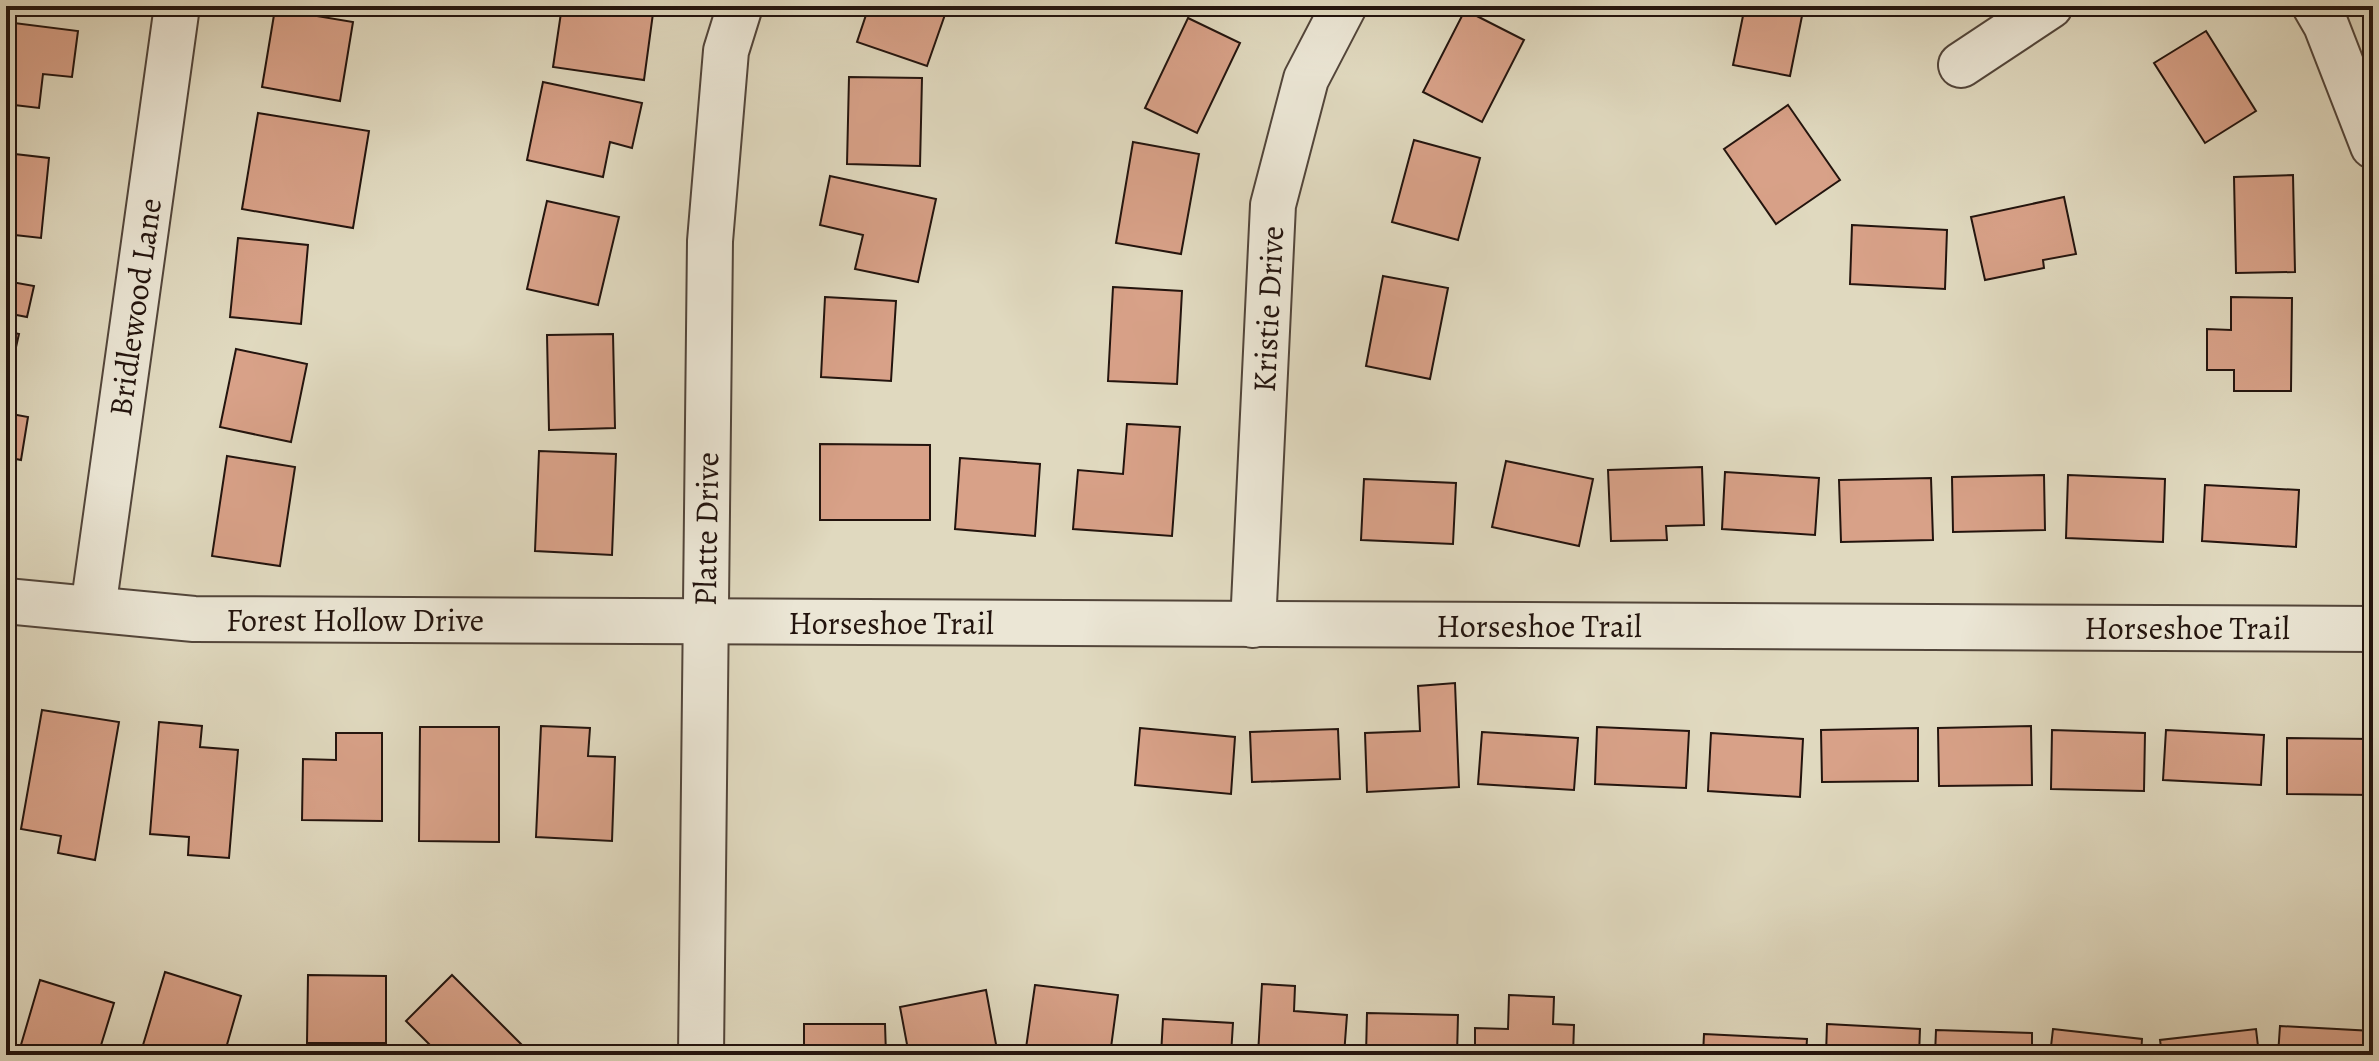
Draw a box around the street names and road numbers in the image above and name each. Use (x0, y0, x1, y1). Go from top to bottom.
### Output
street label: Bridlewood Lane (98, 195, 172, 419)
street label: Kristie Drive (1242, 225, 1294, 393)
street label: Platte Drive (683, 452, 729, 606)
street label: Forest Hollow Drive (226, 598, 484, 642)
street label: Horseshoe Trail (788, 601, 994, 645)
street label: Horseshoe Trail (1436, 604, 1642, 648)
street label: Horseshoe Trail (2084, 606, 2290, 650)

